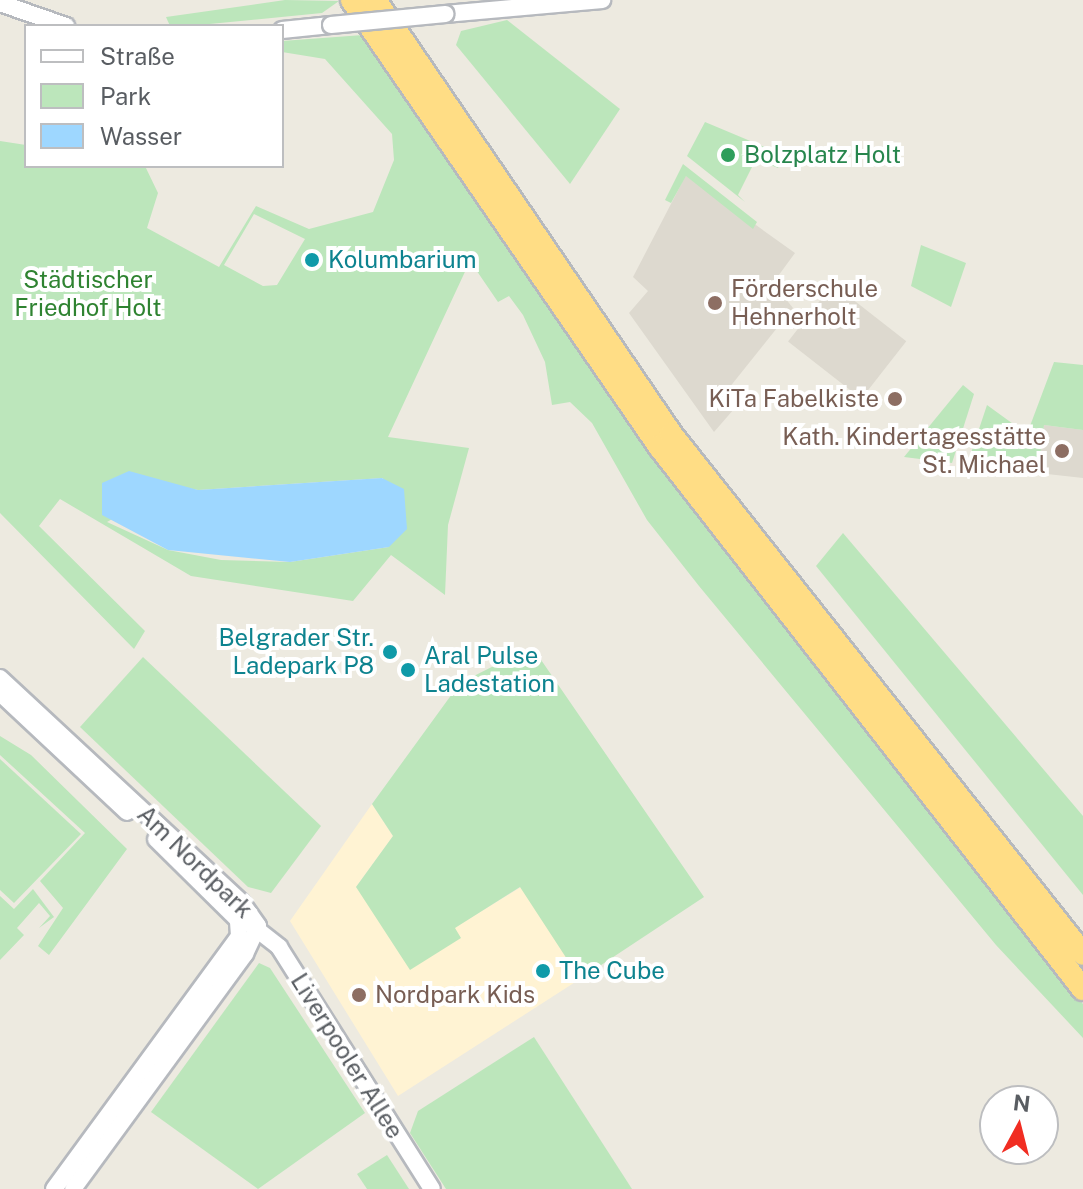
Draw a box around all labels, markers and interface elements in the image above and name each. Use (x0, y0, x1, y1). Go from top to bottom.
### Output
legend (24, 24, 284, 168)
text: Straße (100, 42, 175, 70)
text: Park (100, 82, 151, 110)
text: Wasser (100, 122, 182, 150)
place label: Bolzplatz Holt (744, 141, 901, 169)
marker: Bolzplatz Holt (719, 146, 737, 164)
place label: Kolumbarium (328, 246, 477, 274)
marker: Kolumbarium (303, 251, 321, 269)
park label: Städtischer Friedhof Holt (14, 266, 162, 322)
place label: Förderschule Hehnerholt (731, 275, 878, 331)
marker: Förderschule Hehnerholt (706, 294, 724, 312)
place label: KiTa Fabelkiste (709, 385, 879, 413)
marker: KiTa Fabelkiste (886, 390, 904, 408)
place label: Kath. Kindertagesstätte St. Michael (782, 423, 1046, 479)
marker: Kath. Kindertagesstätte St. Michael (1053, 442, 1071, 460)
place label: Belgrader Str. Ladepark P8 (218, 624, 374, 680)
place label: Aral Pulse Ladestation (424, 642, 555, 698)
marker: Belgrader Str. Ladepark P8 (381, 643, 399, 661)
marker: Aral Pulse Ladestation (399, 661, 417, 679)
street label: Am Nordpark (131, 800, 259, 924)
place label: The Cube (559, 957, 665, 985)
marker: The Cube (534, 962, 552, 980)
street label: Liverpooler Allee (285, 968, 409, 1144)
place label: Nordpark Kids (375, 981, 535, 1009)
marker: Nordpark Kids (350, 986, 368, 1004)
north arrow (979, 1085, 1059, 1165)
text: N (1012, 1089, 1032, 1117)

